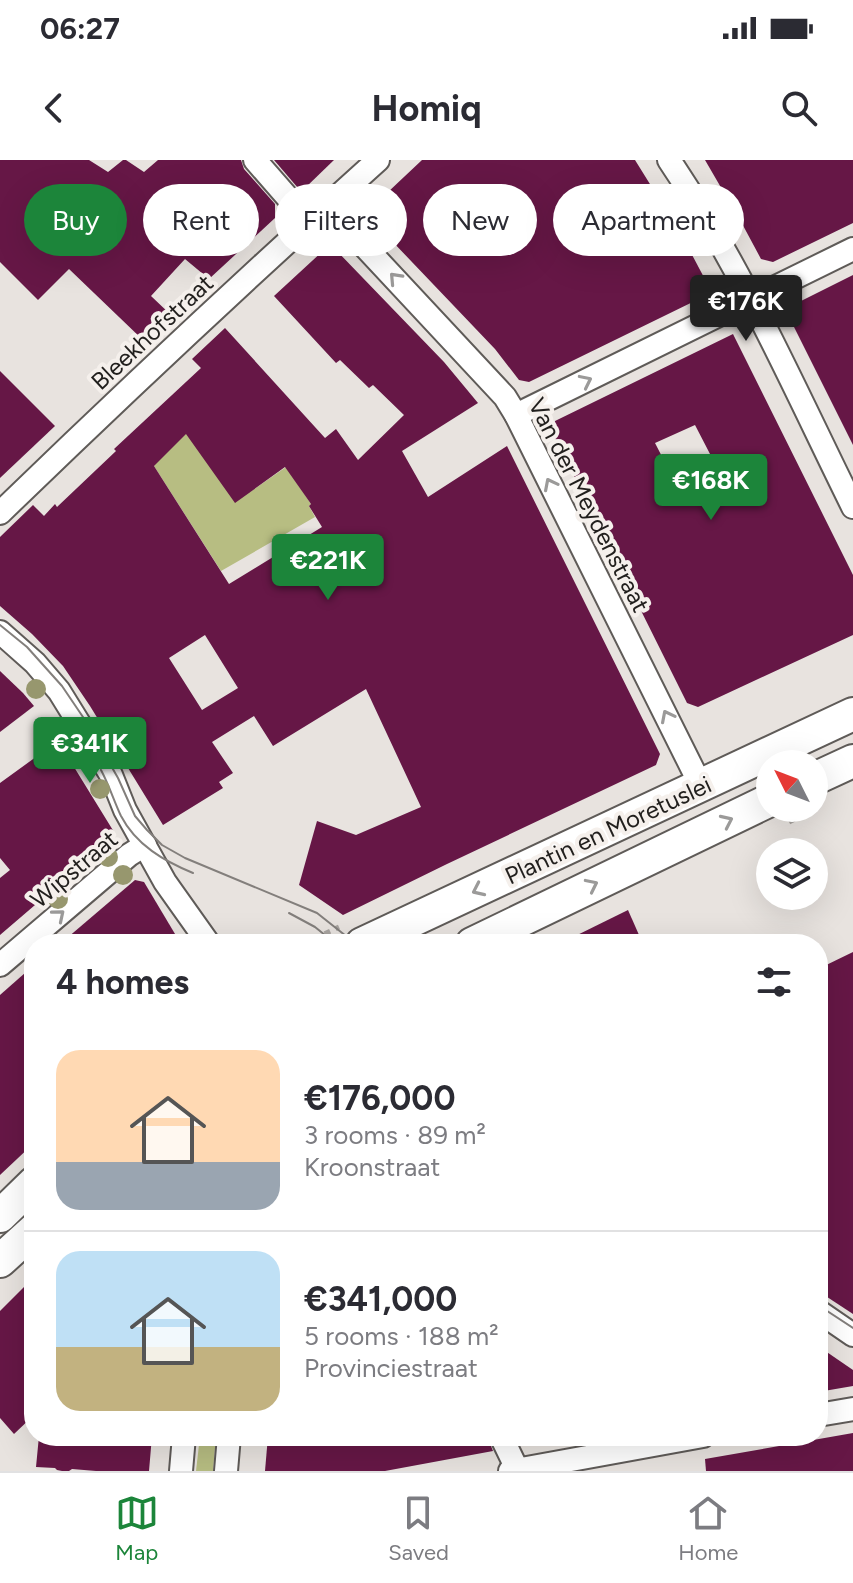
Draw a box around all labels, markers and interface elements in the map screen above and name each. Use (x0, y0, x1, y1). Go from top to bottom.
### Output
text: 06:27 (40, 10, 120, 47)
icon: back (32, 86, 76, 130)
icon: search (777, 86, 821, 130)
text: Homiq (371, 87, 482, 130)
chip: Buy (24, 184, 127, 256)
chip: Rent (143, 184, 259, 256)
chip: Filters (275, 184, 407, 256)
chip: New (423, 184, 537, 256)
chip: Apartment (553, 184, 744, 256)
street label: Bleekhofstraat (85, 268, 219, 396)
one-way arrow (390, 273, 404, 288)
pin: €176K (690, 275, 802, 343)
text: €176K (708, 285, 784, 317)
one-way arrow (577, 375, 592, 391)
street label: Van der Meydenstraat (522, 393, 656, 617)
pin: €168K (655, 454, 767, 522)
text: €168K (672, 464, 750, 496)
one-way arrow (544, 478, 560, 493)
pin: €221K (272, 534, 384, 602)
text: €221K (290, 544, 366, 576)
one-way arrow (661, 710, 677, 725)
pin: €341K (34, 717, 146, 785)
text: €341K (51, 727, 129, 759)
north arrow (756, 750, 828, 822)
map controls (756, 750, 828, 910)
street label: Plantin en Moretuslei (500, 769, 716, 891)
one-way arrow (718, 815, 733, 831)
street label: Wipstraat (25, 824, 123, 914)
button: layers (756, 838, 828, 910)
one-way arrow (584, 879, 598, 895)
one-way arrow (472, 880, 487, 896)
one-way arrow (50, 910, 65, 924)
icon: filters (752, 960, 796, 1004)
text: 4 homes (56, 962, 189, 1003)
text: €176,000 (304, 1078, 455, 1119)
icon: home (120, 1082, 216, 1178)
text: 3 rooms · 89 m² (304, 1119, 486, 1151)
text: Kroonstraat (304, 1151, 440, 1183)
text: €341,000 (304, 1279, 457, 1320)
icon: home (120, 1283, 216, 1379)
text: 5 rooms · 188 m² (304, 1320, 499, 1352)
text: Provinciestraat (304, 1352, 478, 1384)
tab: Map (115, 1491, 159, 1566)
tab: Saved (388, 1491, 449, 1566)
tab: Home (678, 1491, 738, 1566)

